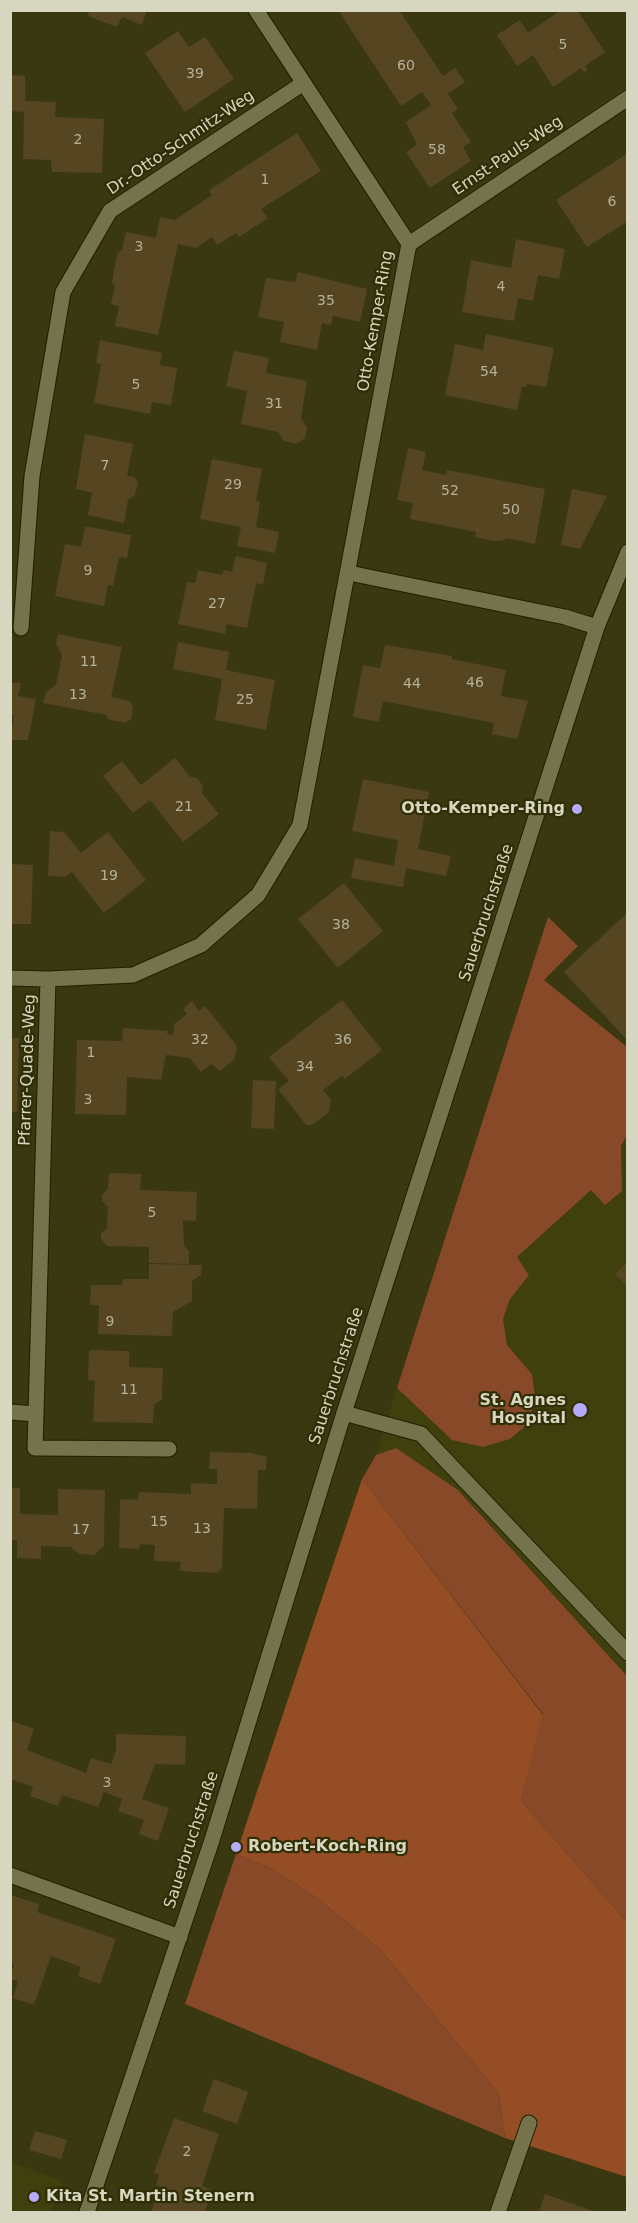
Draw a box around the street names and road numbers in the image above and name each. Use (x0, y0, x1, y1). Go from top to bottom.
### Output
street label: Dr.-Otto-Schmitz-Weg (104, 87, 258, 199)
street label: Ernst-Pauls-Weg (449, 112, 567, 200)
street label: Otto-Kemper-Ring (354, 249, 398, 393)
street label: Sauerbruchstraße (456, 842, 518, 984)
street label: Pfarrer-Quade-Weg (16, 994, 40, 1146)
street label: Sauerbruchstraße (306, 1305, 368, 1447)
street label: Sauerbruchstraße (161, 1769, 223, 1911)

